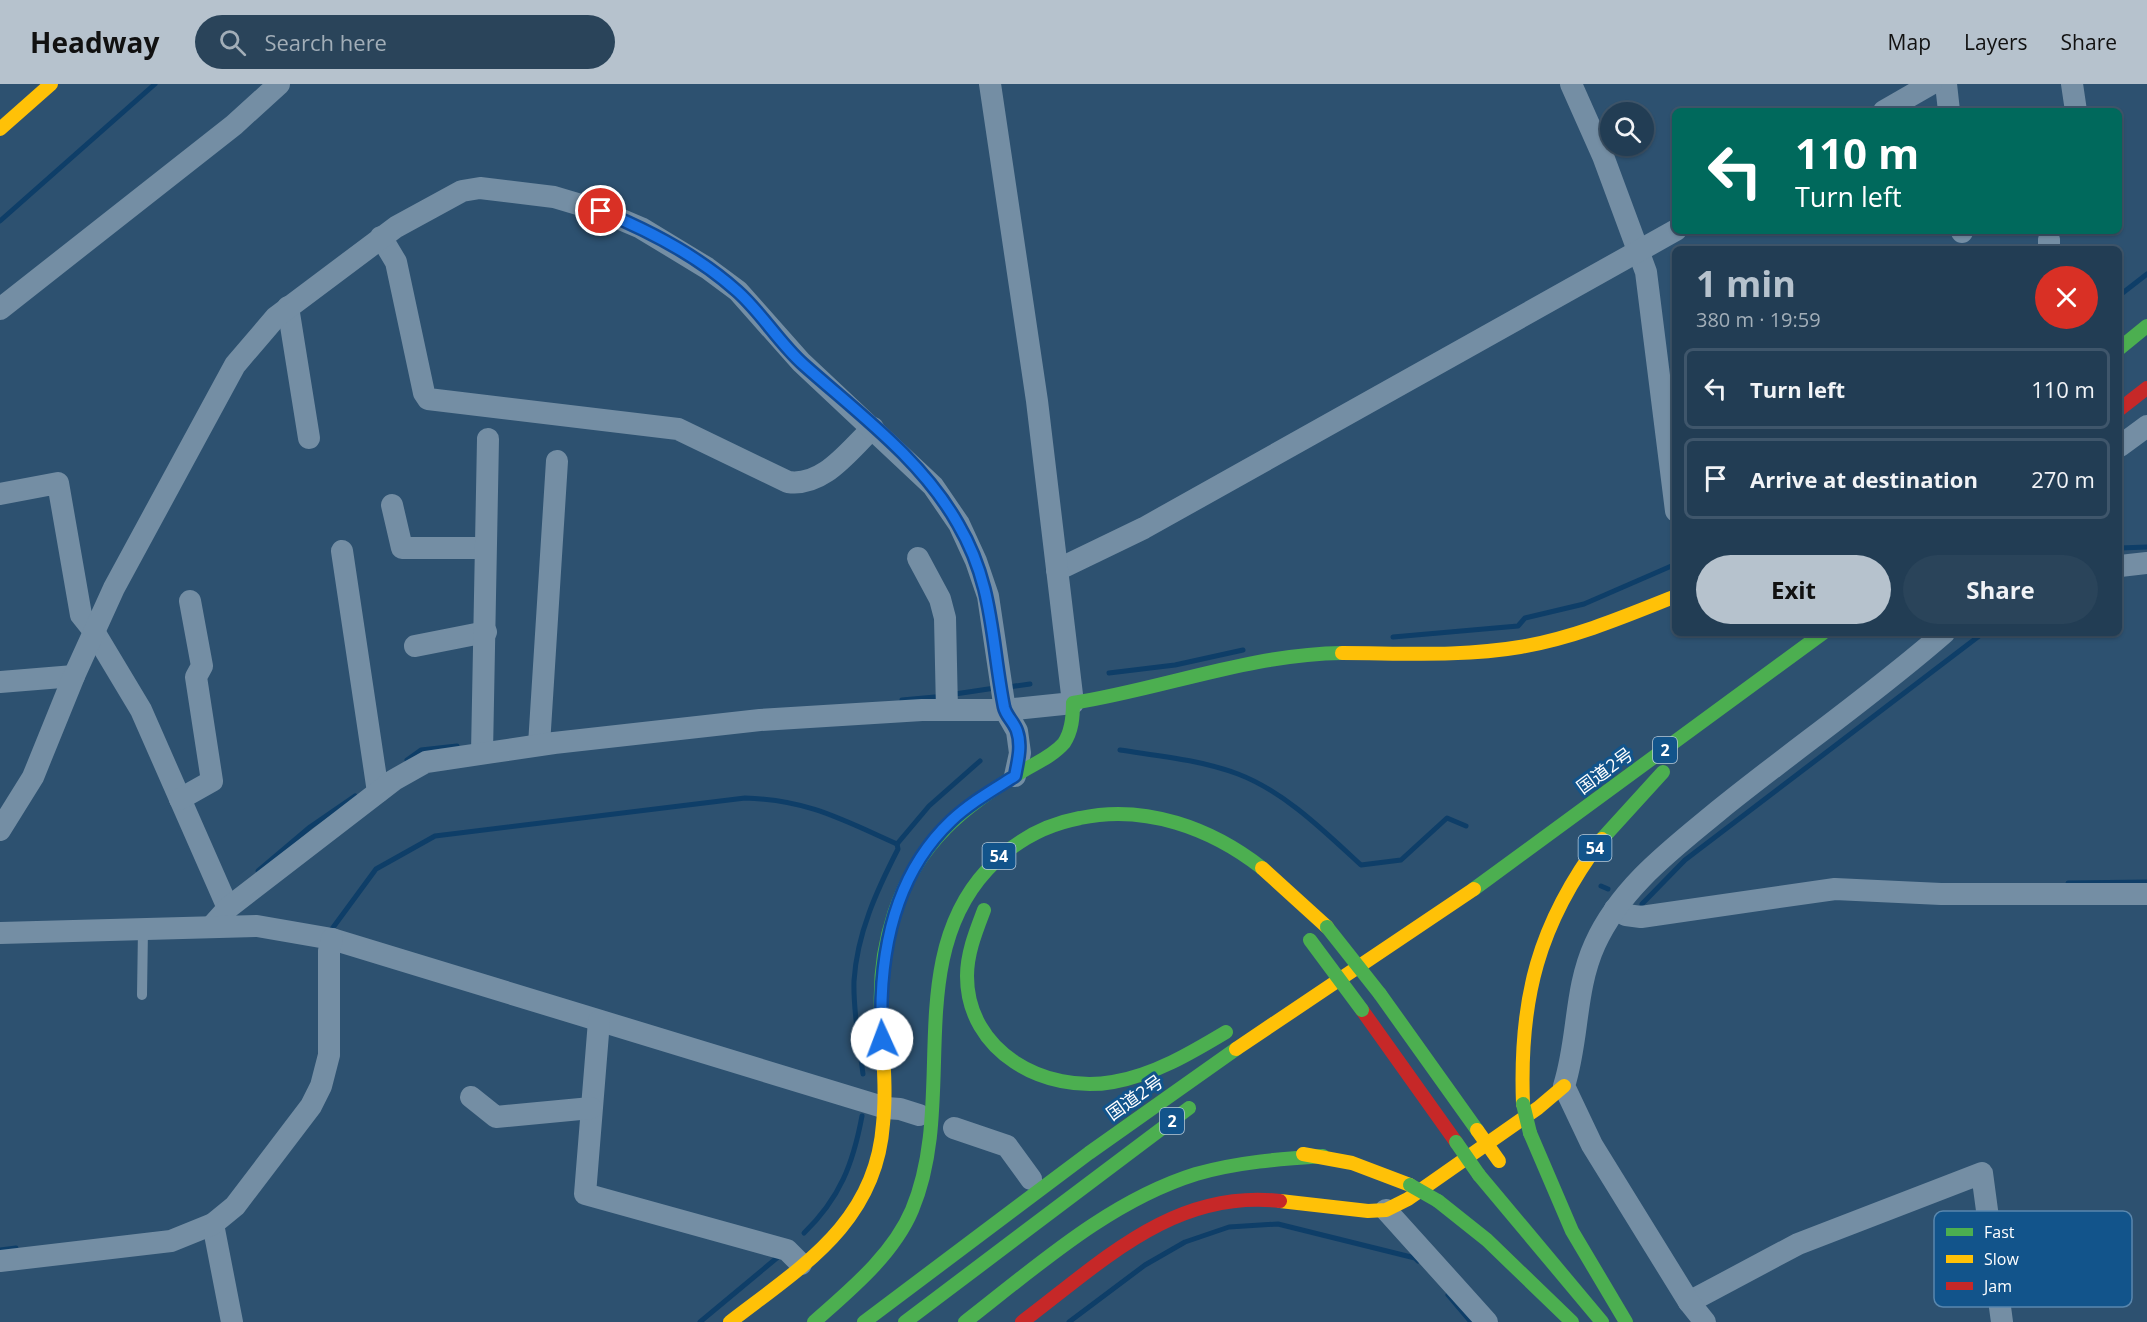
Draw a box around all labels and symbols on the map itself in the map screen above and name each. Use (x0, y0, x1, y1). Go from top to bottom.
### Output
pin (575, 185, 626, 236)
road number: 2 (1653, 737, 1677, 763)
street label: 国道2号 (1571, 742, 1637, 799)
road number: 54 (1578, 835, 1612, 861)
road number: 54 (982, 843, 1016, 869)
position arrow (850, 1007, 914, 1071)
street label: 国道2号 (1101, 1069, 1168, 1125)
road number: 2 (1160, 1108, 1184, 1134)
legend (1934, 1211, 2132, 1307)
text: Fast (1984, 1221, 2015, 1243)
text: Slow (1984, 1248, 2019, 1270)
text: Jam (1982, 1275, 2012, 1297)

